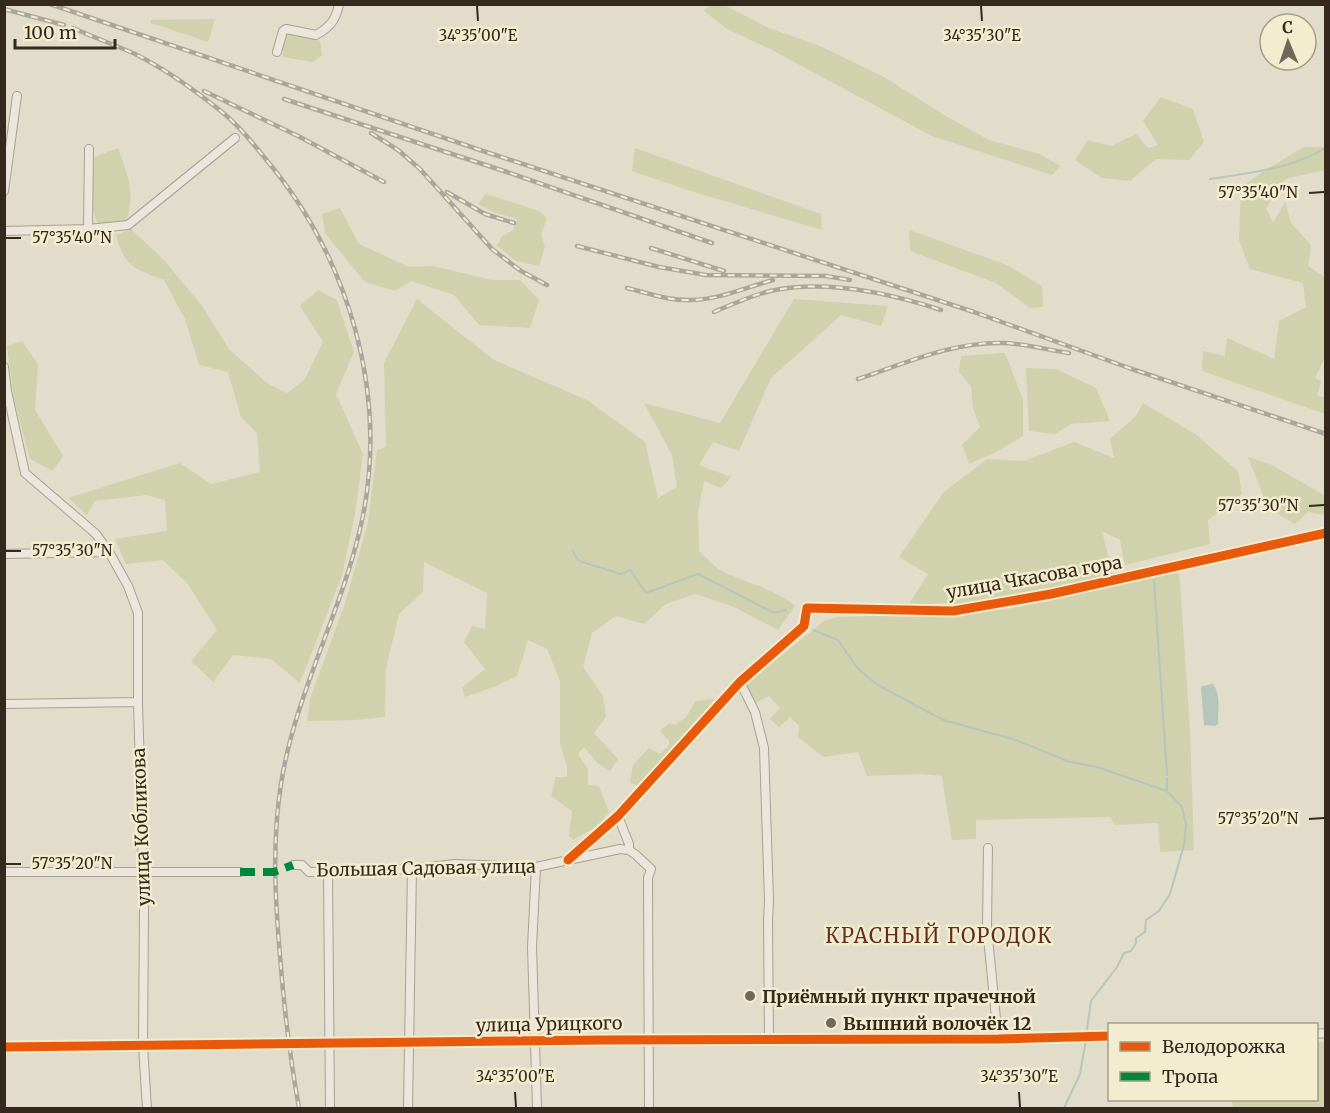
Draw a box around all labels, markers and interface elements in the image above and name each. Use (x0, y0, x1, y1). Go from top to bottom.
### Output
scale bar (15, 12, 116, 50)
north arrow (1258, 12, 1318, 72)
text: С (1282, 17, 1293, 37)
text: 100 m (24, 21, 77, 44)
text: 34°35'00"E (439, 26, 518, 45)
text: 34°35'30"E (943, 26, 1021, 45)
text: 57°35'40"N (1218, 183, 1298, 202)
text: 57°35'40"N (32, 228, 112, 247)
text: 57°35'30"N (1218, 496, 1299, 515)
text: 57°35'30"N (32, 541, 113, 560)
street label: улица Чкасова гора (944, 550, 1124, 604)
street label: улица Кобликова (127, 747, 155, 907)
text: 57°35'20"N (1218, 809, 1299, 828)
text: 57°35'20"N (32, 854, 113, 873)
street label: Большая Садовая улица (316, 855, 536, 881)
district label: КРАСНЫЙ ГОРОДОК (825, 922, 1053, 948)
place label: Приёмный пункт прачечной (762, 985, 1036, 1008)
marker: Приёмный пункт прачечной (743, 989, 757, 1003)
street label: улица Урицкого (475, 1011, 623, 1037)
place label: Вышний волочёк 12 (843, 1012, 1031, 1035)
marker: Вышний волочёк 12 (824, 1016, 838, 1030)
legend (1108, 1023, 1318, 1101)
text: Велодорожка (1162, 1035, 1286, 1058)
text: Тропа (1162, 1065, 1218, 1088)
text: 34°35'00"E (476, 1067, 555, 1086)
text: 34°35'30"E (980, 1067, 1058, 1086)

